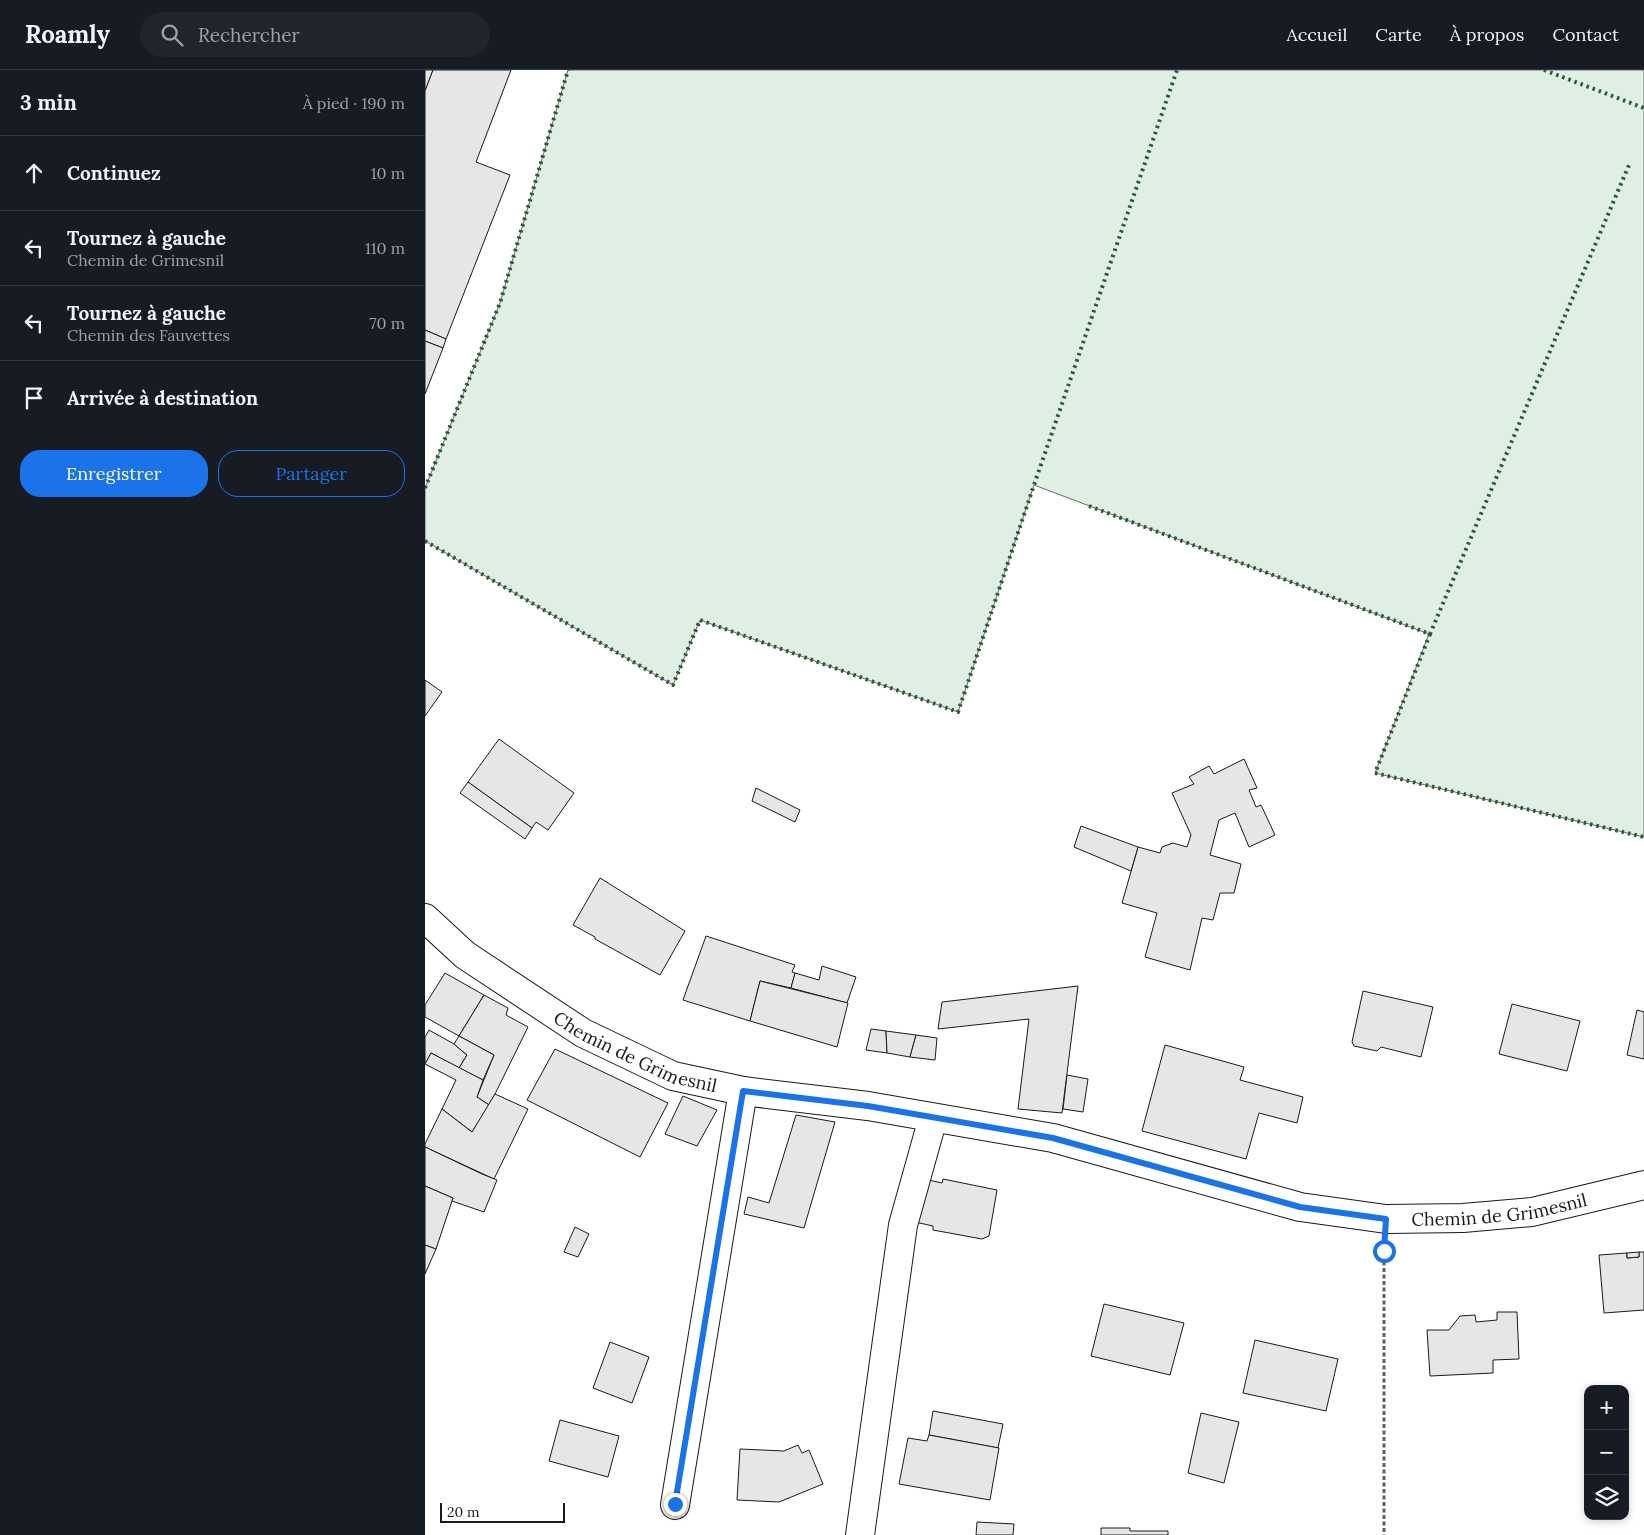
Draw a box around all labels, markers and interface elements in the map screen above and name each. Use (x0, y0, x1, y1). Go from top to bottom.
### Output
search box (140, 12, 490, 57)
text: Roamly (25, 19, 110, 50)
icon: search (158, 21, 186, 49)
text: Rechercher (198, 23, 300, 47)
text: Accueil (1287, 23, 1347, 46)
text: Carte (1375, 23, 1422, 46)
text: À propos (1450, 23, 1524, 46)
text: Contact (1552, 23, 1619, 46)
text: 3 min (20, 89, 77, 116)
text: À pied · 190 m (303, 93, 405, 113)
icon: ahead (20, 159, 48, 187)
text: Continuez (67, 161, 161, 185)
text: 10 m (371, 163, 405, 183)
text: Tournez à gauche (67, 226, 226, 250)
icon: left (20, 234, 48, 262)
text: 110 m (365, 238, 405, 258)
text: Chemin de Grimesnil (67, 250, 224, 270)
text: Tournez à gauche (67, 301, 226, 325)
icon: left (20, 309, 48, 337)
text: 70 m (369, 313, 405, 333)
text: Chemin des Fauvettes (67, 325, 230, 345)
icon: arrive (20, 384, 48, 412)
text: Arrivée à destination (67, 386, 258, 410)
button: Enregistrer (20, 450, 208, 497)
button: Partager (218, 450, 405, 497)
street label: Chemin de Grimesnil (550, 1006, 719, 1097)
street label: Chemin de Grimesnil (1411, 1188, 1589, 1230)
route start (1373, 1240, 1396, 1263)
map controls (1584, 1385, 1629, 1520)
button: + (1584, 1385, 1629, 1430)
button: − (1584, 1430, 1629, 1475)
button: layers (1584, 1475, 1629, 1520)
route end (664, 1493, 687, 1516)
scale bar (440, 1500, 565, 1523)
text: 20 m (447, 1503, 479, 1521)

